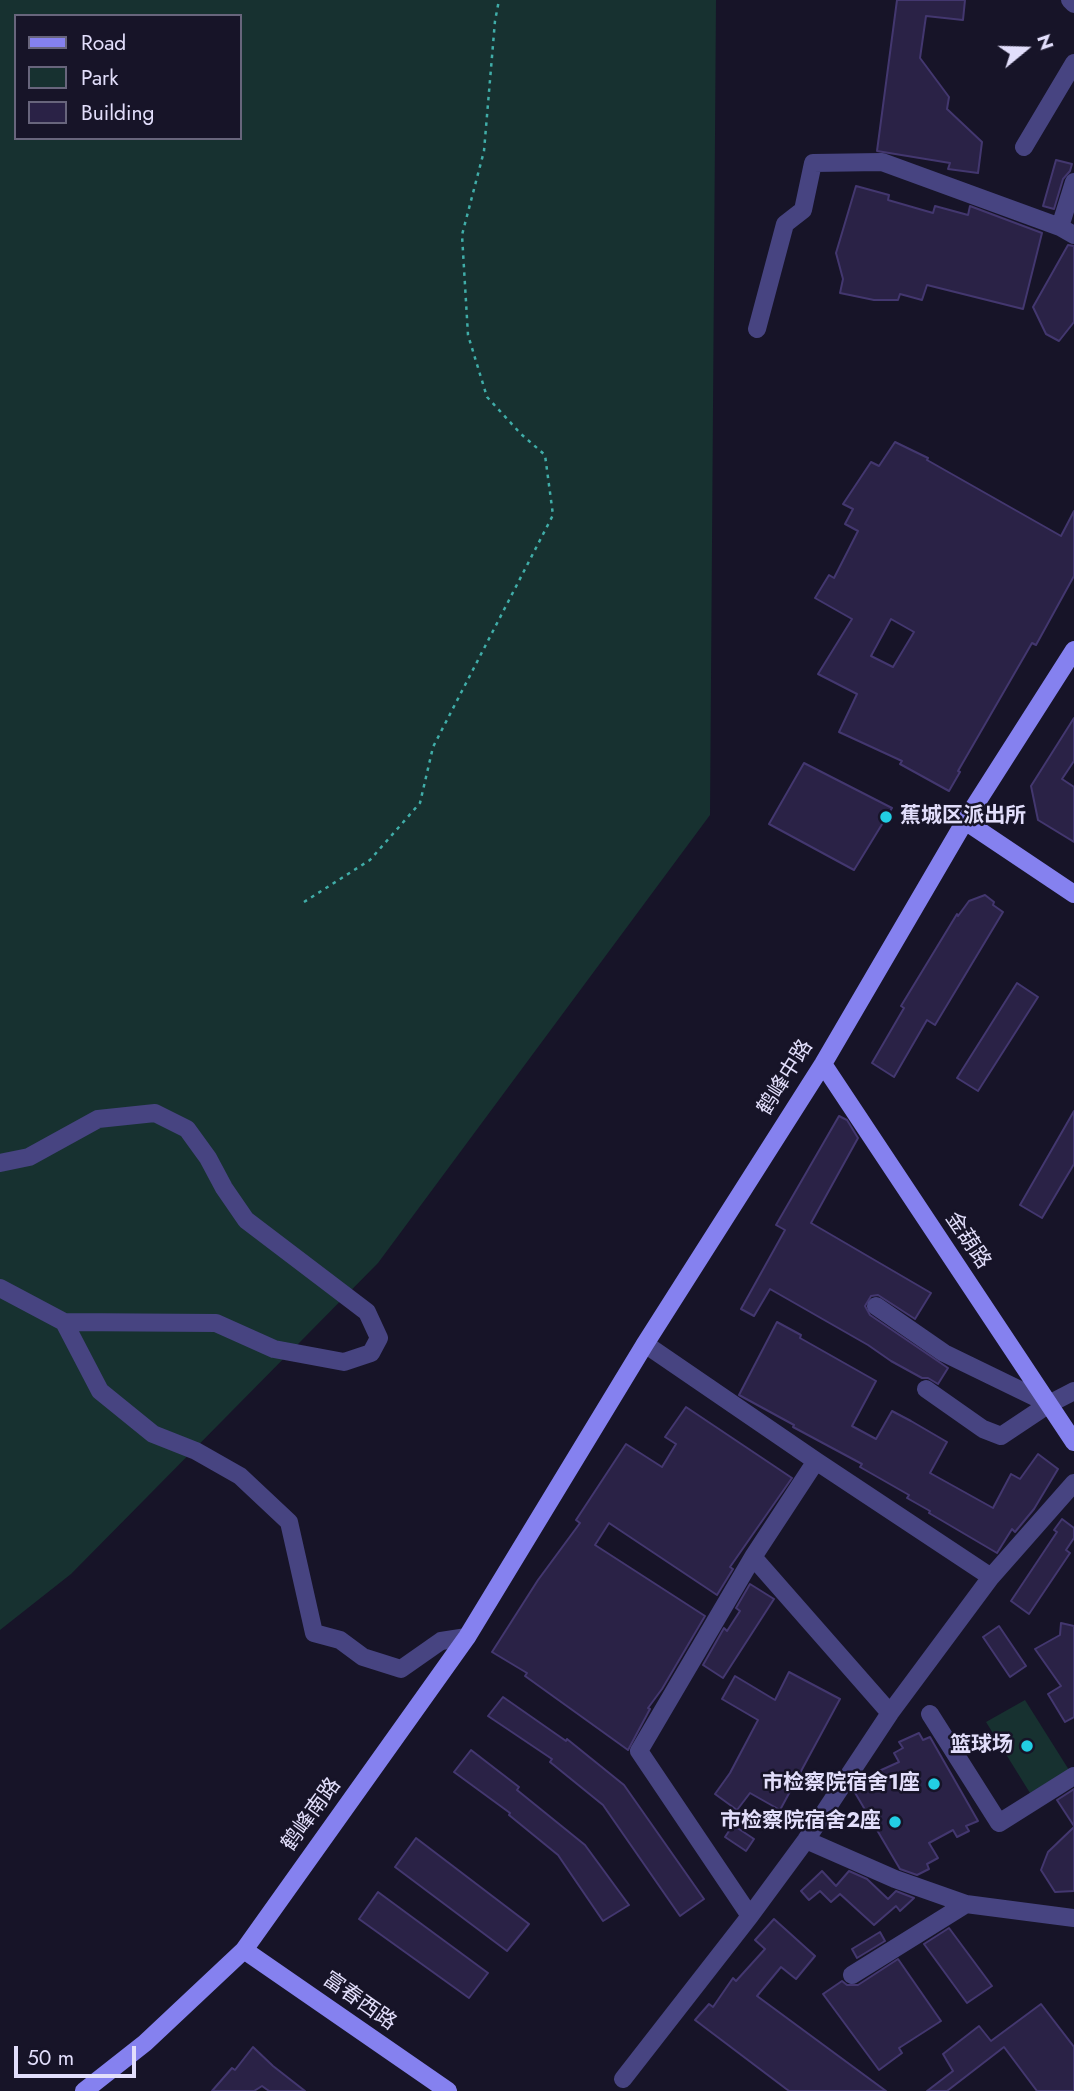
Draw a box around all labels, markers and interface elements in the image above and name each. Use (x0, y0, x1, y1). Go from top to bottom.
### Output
legend (14, 14, 242, 140)
north arrow (990, 14, 1060, 84)
text: Road (81, 28, 126, 58)
text: N (1030, 30, 1061, 54)
text: Park (81, 63, 118, 93)
text: Building (81, 98, 154, 128)
place label: 蕉城区派出所 (900, 804, 1026, 830)
marker: 蕉城区派出所 (878, 809, 894, 825)
street label: 鹤峰中路 (753, 1036, 819, 1120)
street label: 金葫路 (939, 1208, 995, 1274)
place label: 篮球场 (950, 1733, 1013, 1759)
marker: 篮球场 (1019, 1738, 1035, 1754)
place label: 市检察院宿舍1座 (762, 1771, 920, 1797)
street label: 鹤峰南路 (277, 1774, 347, 1856)
marker: 市检察院宿舍1座 (926, 1776, 942, 1792)
place label: 市检察院宿舍2座 (720, 1809, 881, 1835)
marker: 市检察院宿舍2座 (887, 1814, 903, 1830)
street label: 富春西路 (317, 1968, 401, 2036)
scale bar (18, 2032, 140, 2076)
text: 50 m (27, 2043, 74, 2073)

